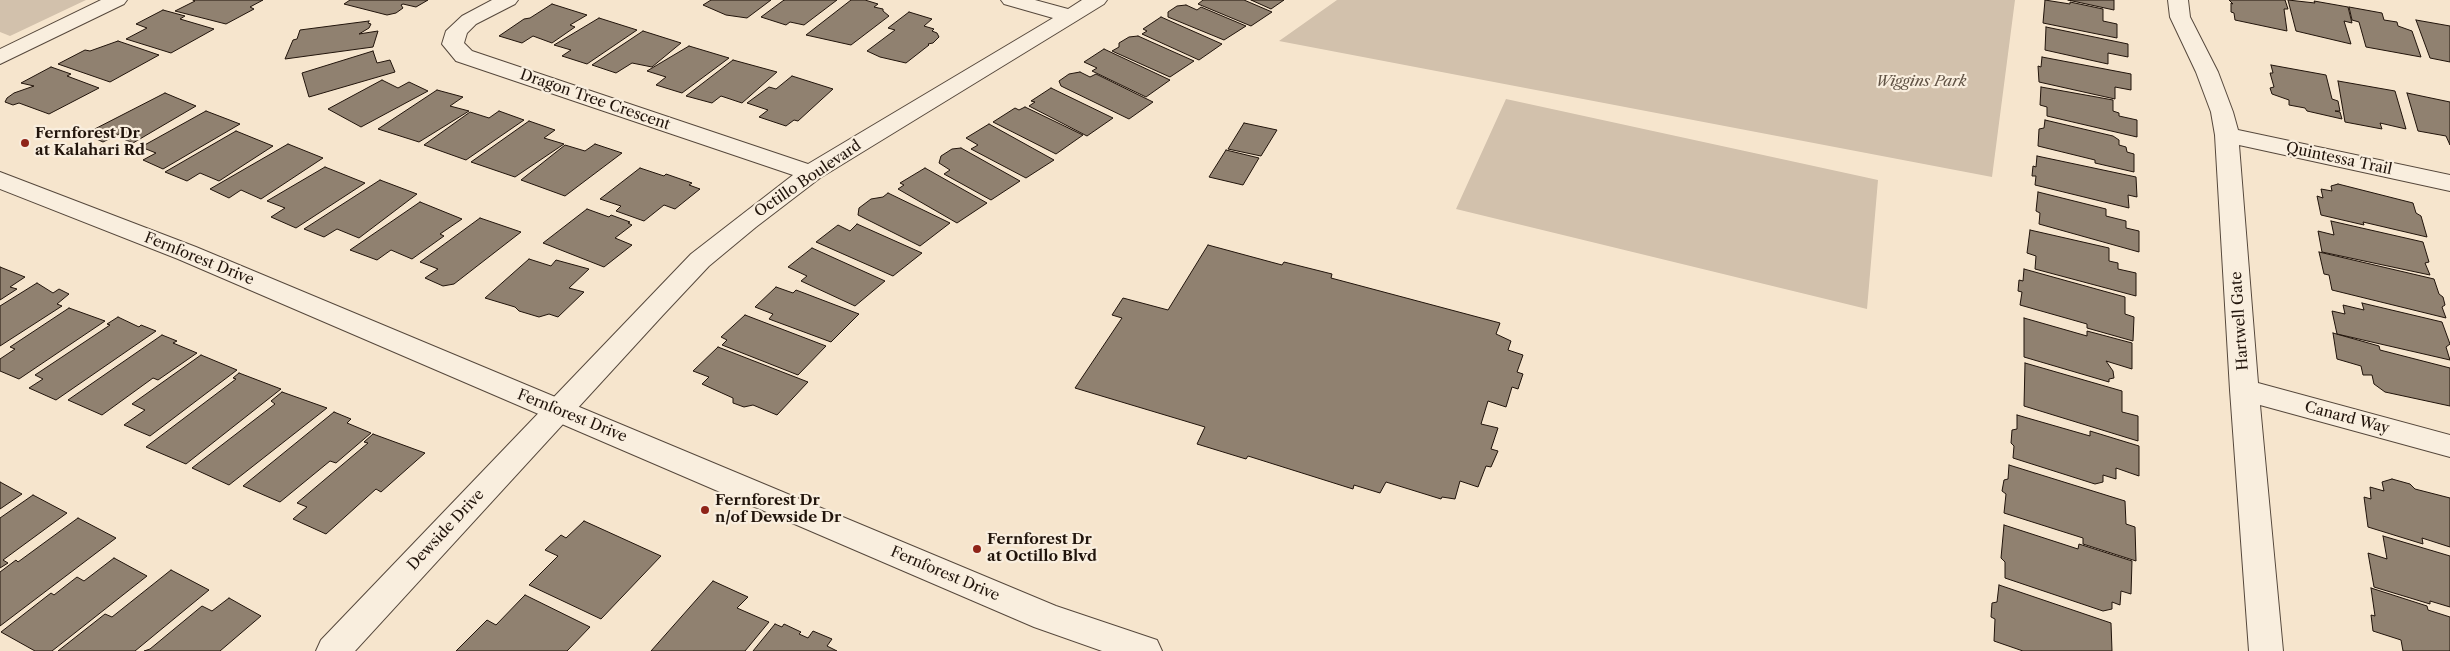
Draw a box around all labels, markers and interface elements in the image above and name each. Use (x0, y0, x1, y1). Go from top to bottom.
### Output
street label: Dragon Tree Crescent (518, 66, 672, 134)
park label: Wiggins Park (1875, 73, 1967, 91)
place label: Fernforest Dr at Kalahari Rd (35, 125, 145, 160)
marker: Fernforest Dr at Kalahari Rd (19, 137, 31, 149)
street label: Octillo Boulevard (751, 137, 865, 221)
street label: Quintessa Trail (2284, 139, 2394, 179)
street label: Fernforest Drive (141, 229, 257, 289)
street label: Hartwell Gate (2228, 271, 2252, 371)
street label: Fernforest Drive (514, 386, 630, 446)
street label: Canard Way (2303, 398, 2391, 438)
street label: Dewside Drive (404, 486, 488, 574)
place label: Fernforest Dr n/of Dewside Dr (715, 492, 841, 527)
marker: Fernforest Dr n/of Dewside Dr (699, 504, 711, 516)
place label: Fernforest Dr at Octillo Blvd (987, 531, 1097, 566)
street label: Fernforest Drive (888, 543, 1002, 605)
marker: Fernforest Dr at Octillo Blvd (971, 543, 983, 555)

